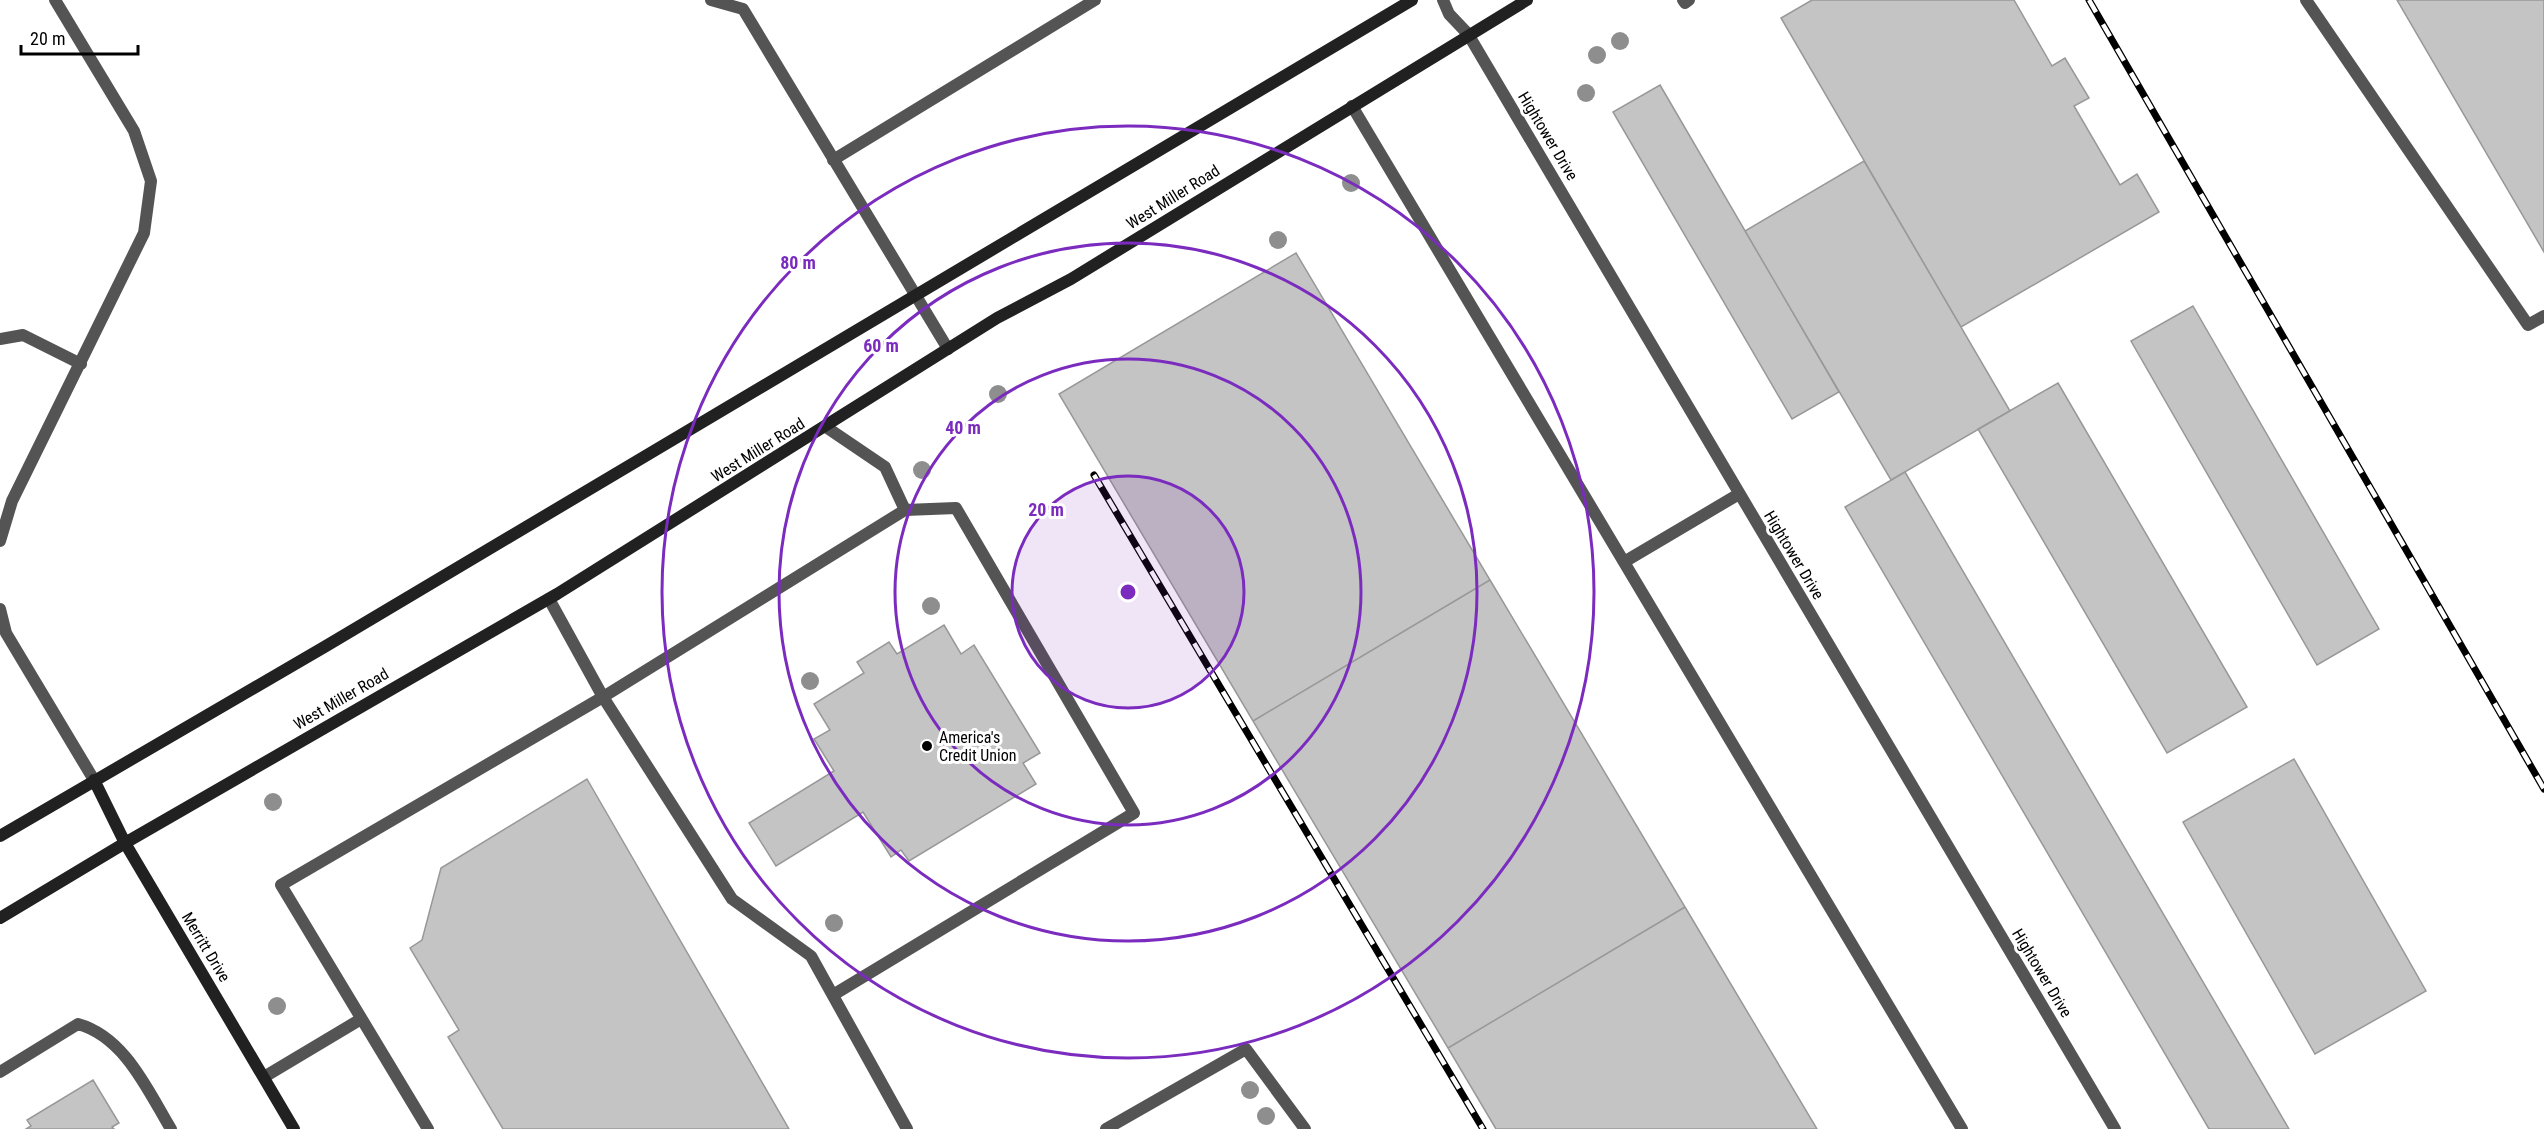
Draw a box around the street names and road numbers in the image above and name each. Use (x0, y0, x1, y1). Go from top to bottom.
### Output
street label: Hightower Drive (1514, 88, 1582, 184)
street label: West Miller Road (1123, 161, 1223, 233)
street label: West Miller Road (708, 414, 808, 486)
street label: Hightower Drive (1760, 507, 1828, 603)
street label: West Miller Road (290, 664, 392, 734)
street label: Merritt Drive (178, 909, 234, 985)
street label: Hightower Drive (2008, 925, 2076, 1021)

